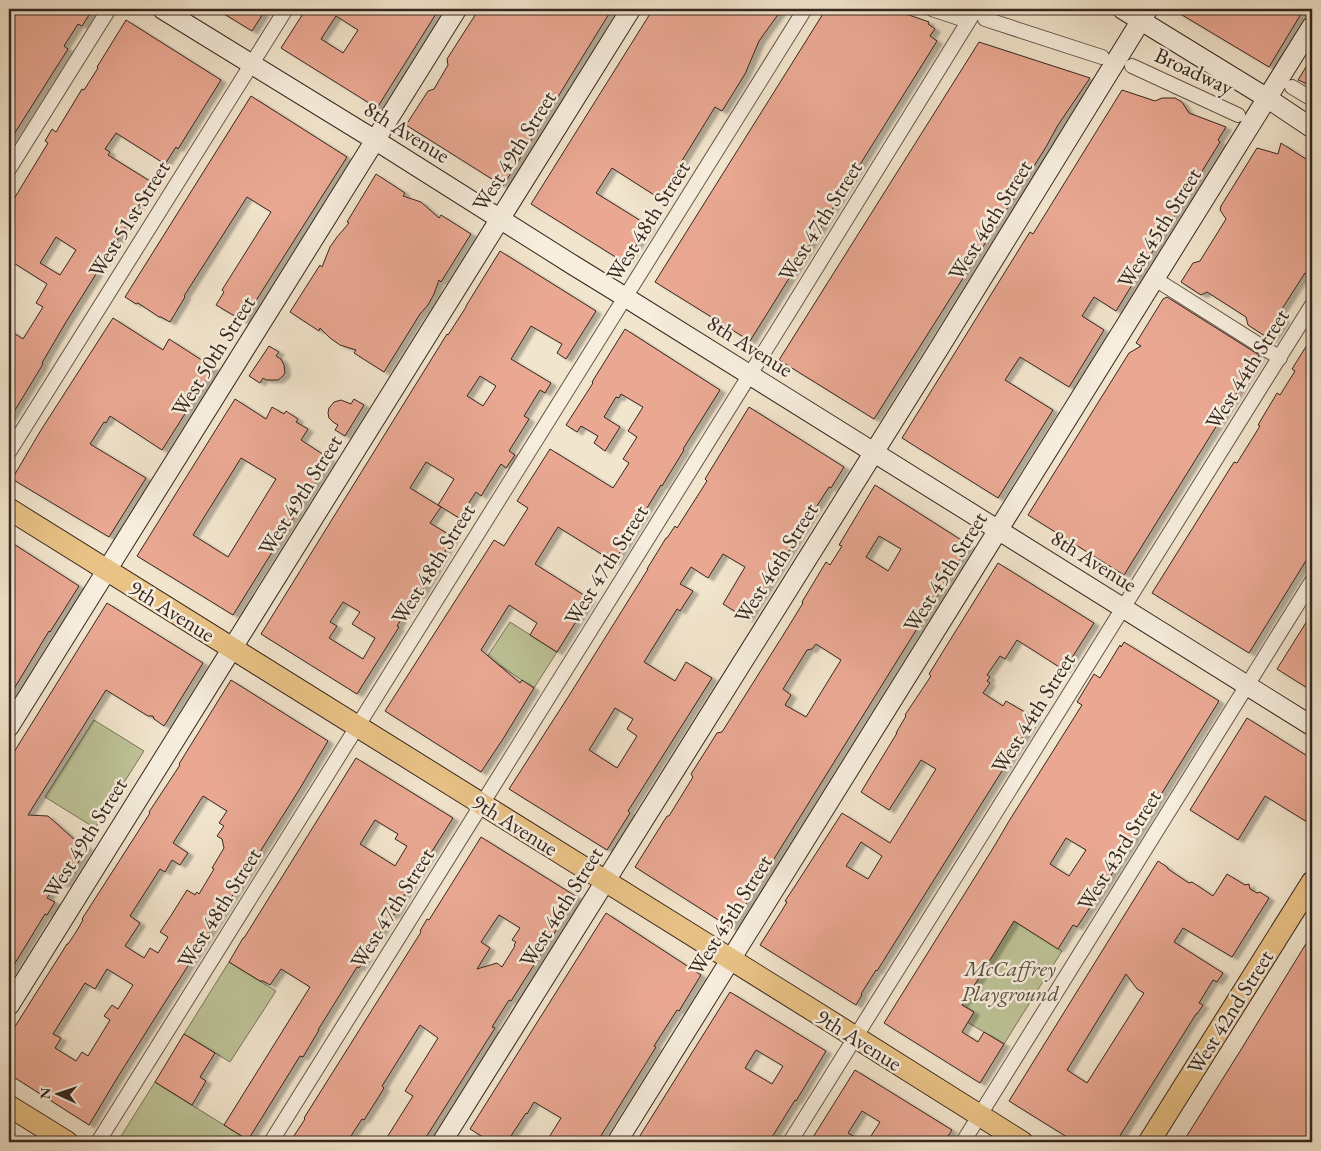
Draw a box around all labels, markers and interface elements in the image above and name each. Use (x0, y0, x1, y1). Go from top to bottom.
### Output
street label: Broadway (1150, 40, 1238, 102)
street label: West 49th Street (465, 85, 563, 217)
street label: 8th Avenue (358, 94, 456, 170)
street label: West 46th Street (941, 154, 1039, 286)
street label: West 51st Street (82, 155, 177, 283)
street label: West 48th Street (599, 155, 697, 287)
street label: West 47th Street (771, 155, 869, 287)
street label: West 45th Street (1110, 162, 1208, 294)
street label: West 50th Street (164, 290, 262, 422)
street label: West 44th Street (1198, 303, 1296, 435)
street label: 8th Avenue (701, 308, 799, 384)
street label: West 49th Street (251, 429, 349, 561)
street label: West 46th Street (727, 497, 825, 629)
street label: West 48th Street (384, 498, 482, 630)
street label: West 47th Street (557, 499, 655, 631)
street label: West 45th Street (896, 506, 994, 638)
street label: 8th Avenue (1045, 523, 1143, 599)
street label: 9th Avenue (123, 573, 221, 649)
street label: West 44th Street (984, 647, 1082, 779)
street label: West 49th Street (36, 772, 134, 904)
street label: West 43rd Street (1070, 784, 1168, 916)
street label: 9th Avenue (466, 787, 564, 863)
street label: West 46th Street (512, 841, 610, 973)
street label: West 48th Street (170, 842, 268, 974)
street label: West 47th Street (343, 842, 441, 974)
street label: West 45th Street (681, 849, 779, 981)
street label: West 42nd Street (1180, 944, 1280, 1080)
park label: McCaffrey Playground (961, 954, 1059, 1008)
street label: 9th Avenue (810, 1002, 908, 1078)
north arrow (32, 1068, 82, 1118)
text: N (36, 1087, 54, 1099)

